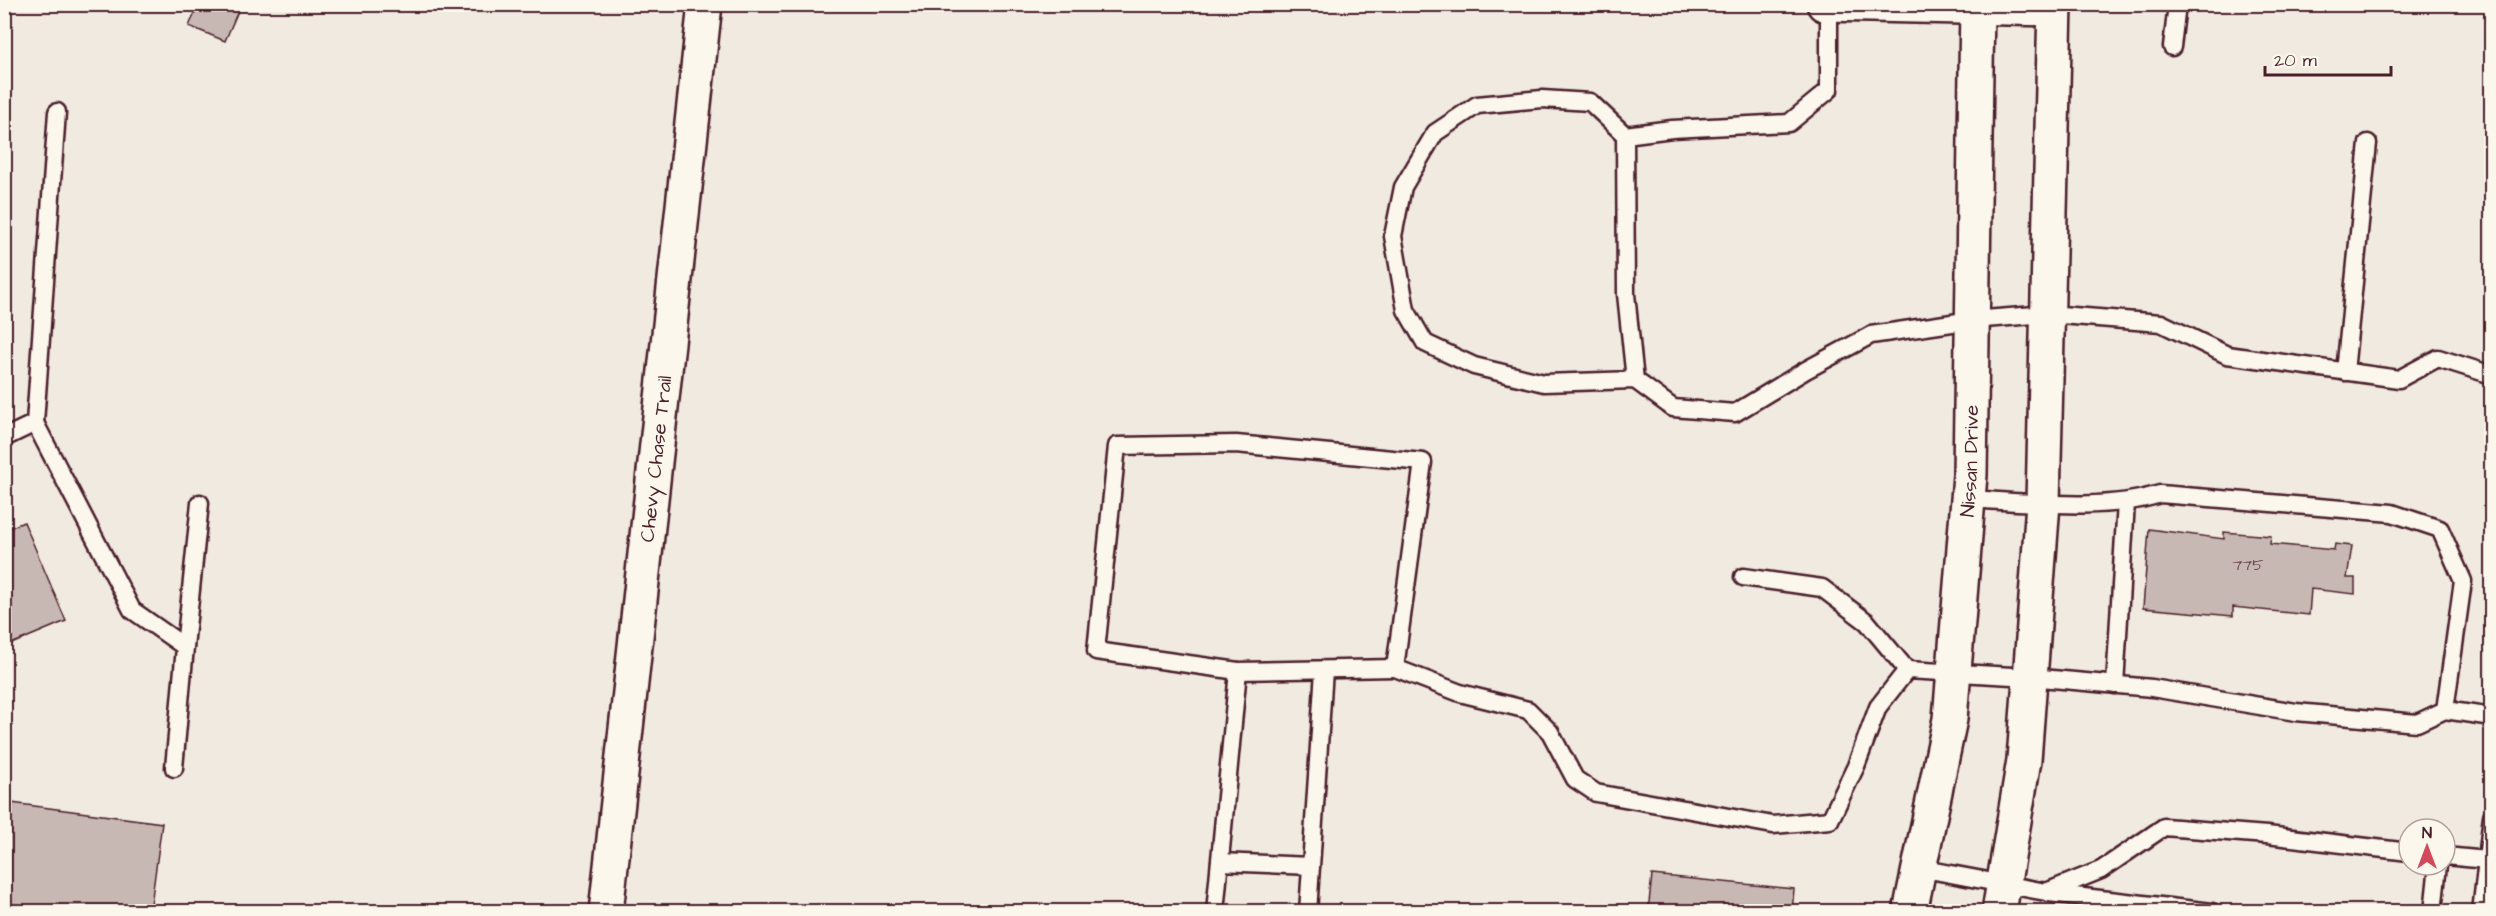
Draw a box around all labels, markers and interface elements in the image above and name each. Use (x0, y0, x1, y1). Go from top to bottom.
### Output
scale bar (2265, 39, 2391, 77)
text: 20 m (2274, 48, 2317, 73)
street label: Chevy Chase Trail (633, 374, 679, 543)
street label: Nissan Drive (1954, 405, 1986, 518)
house number: 775 (2232, 554, 2264, 576)
north arrow (2397, 817, 2457, 877)
text: N (2422, 822, 2432, 844)

